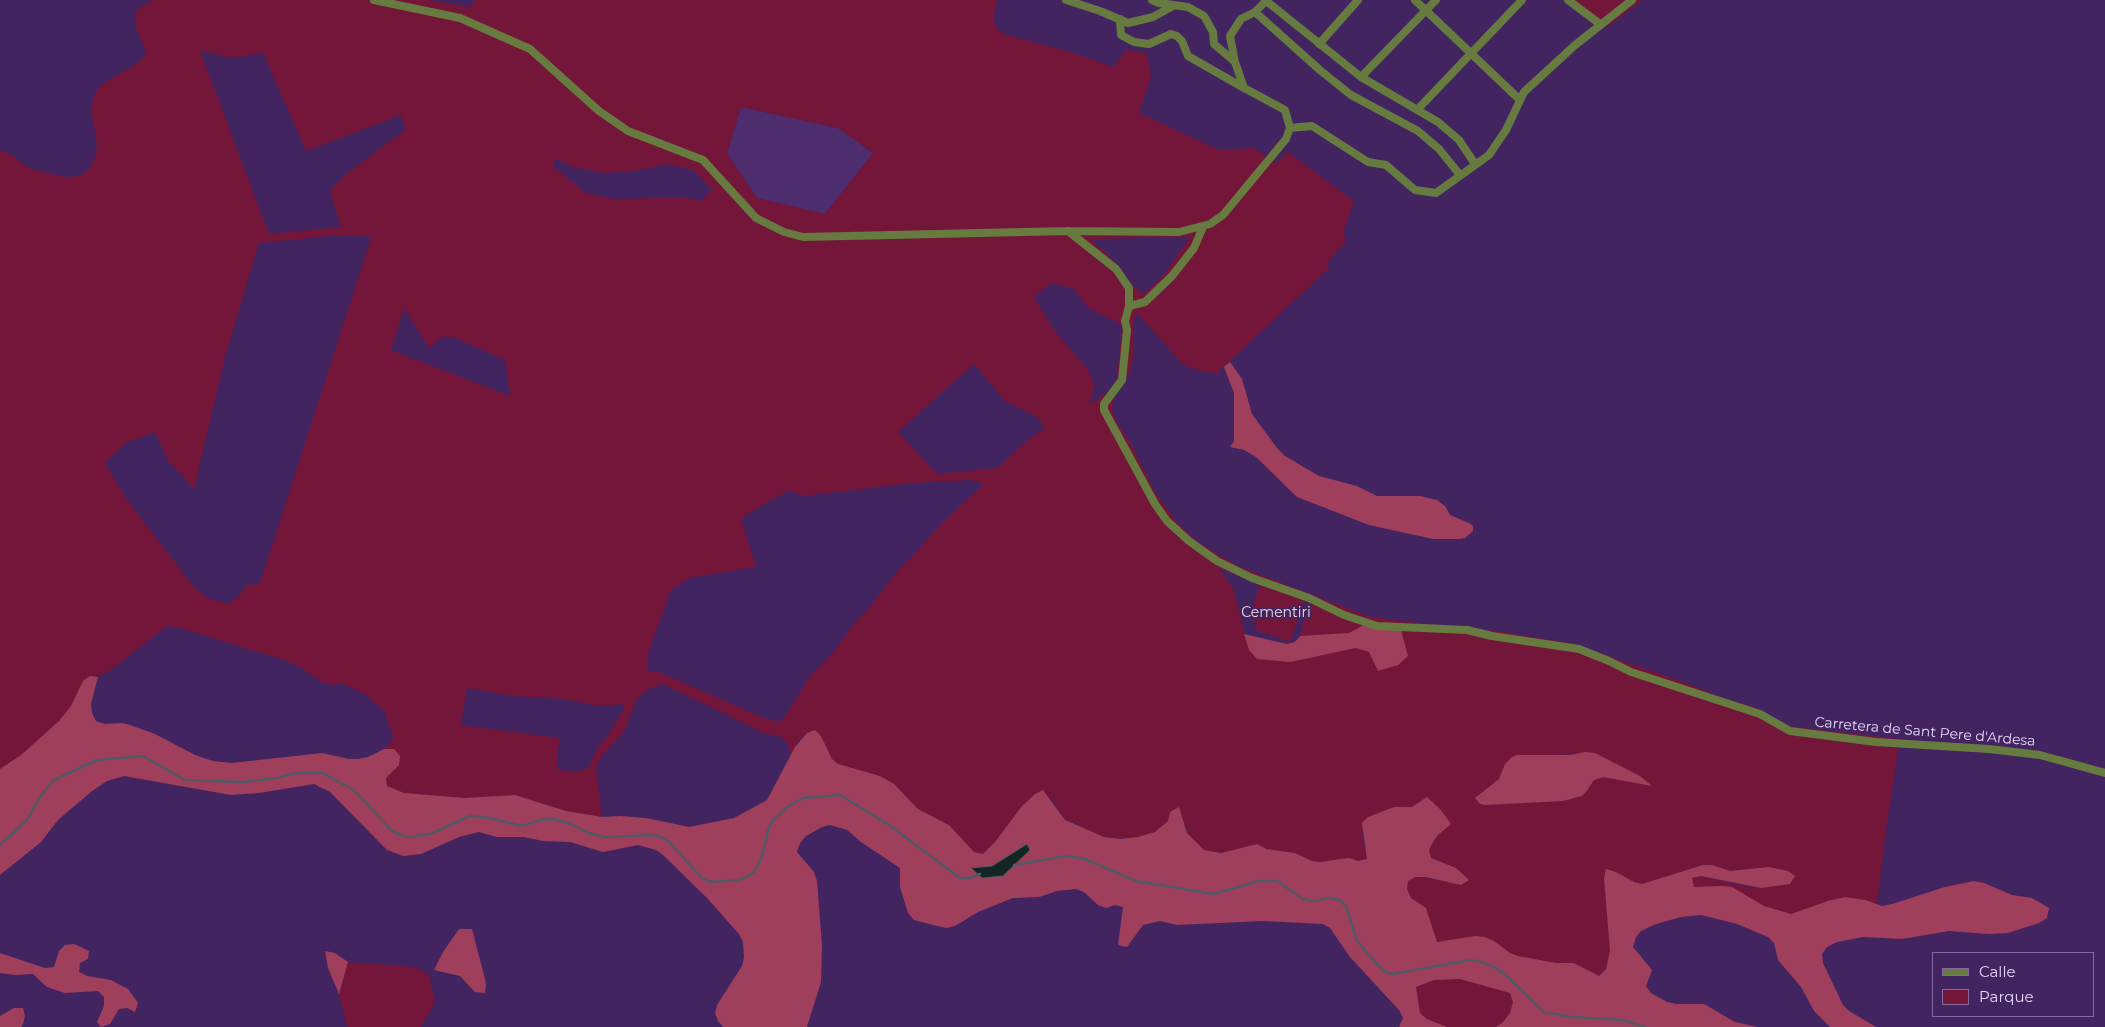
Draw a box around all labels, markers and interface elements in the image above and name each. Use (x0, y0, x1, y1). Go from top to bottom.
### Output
park label: Cementiri (1241, 605, 1311, 621)
street label: Carretera de Sant Pere d'Ardesa (1814, 714, 2036, 750)
legend (1932, 952, 2095, 1017)
text: Calle (1979, 962, 2016, 981)
text: Parque (1979, 987, 2034, 1006)

